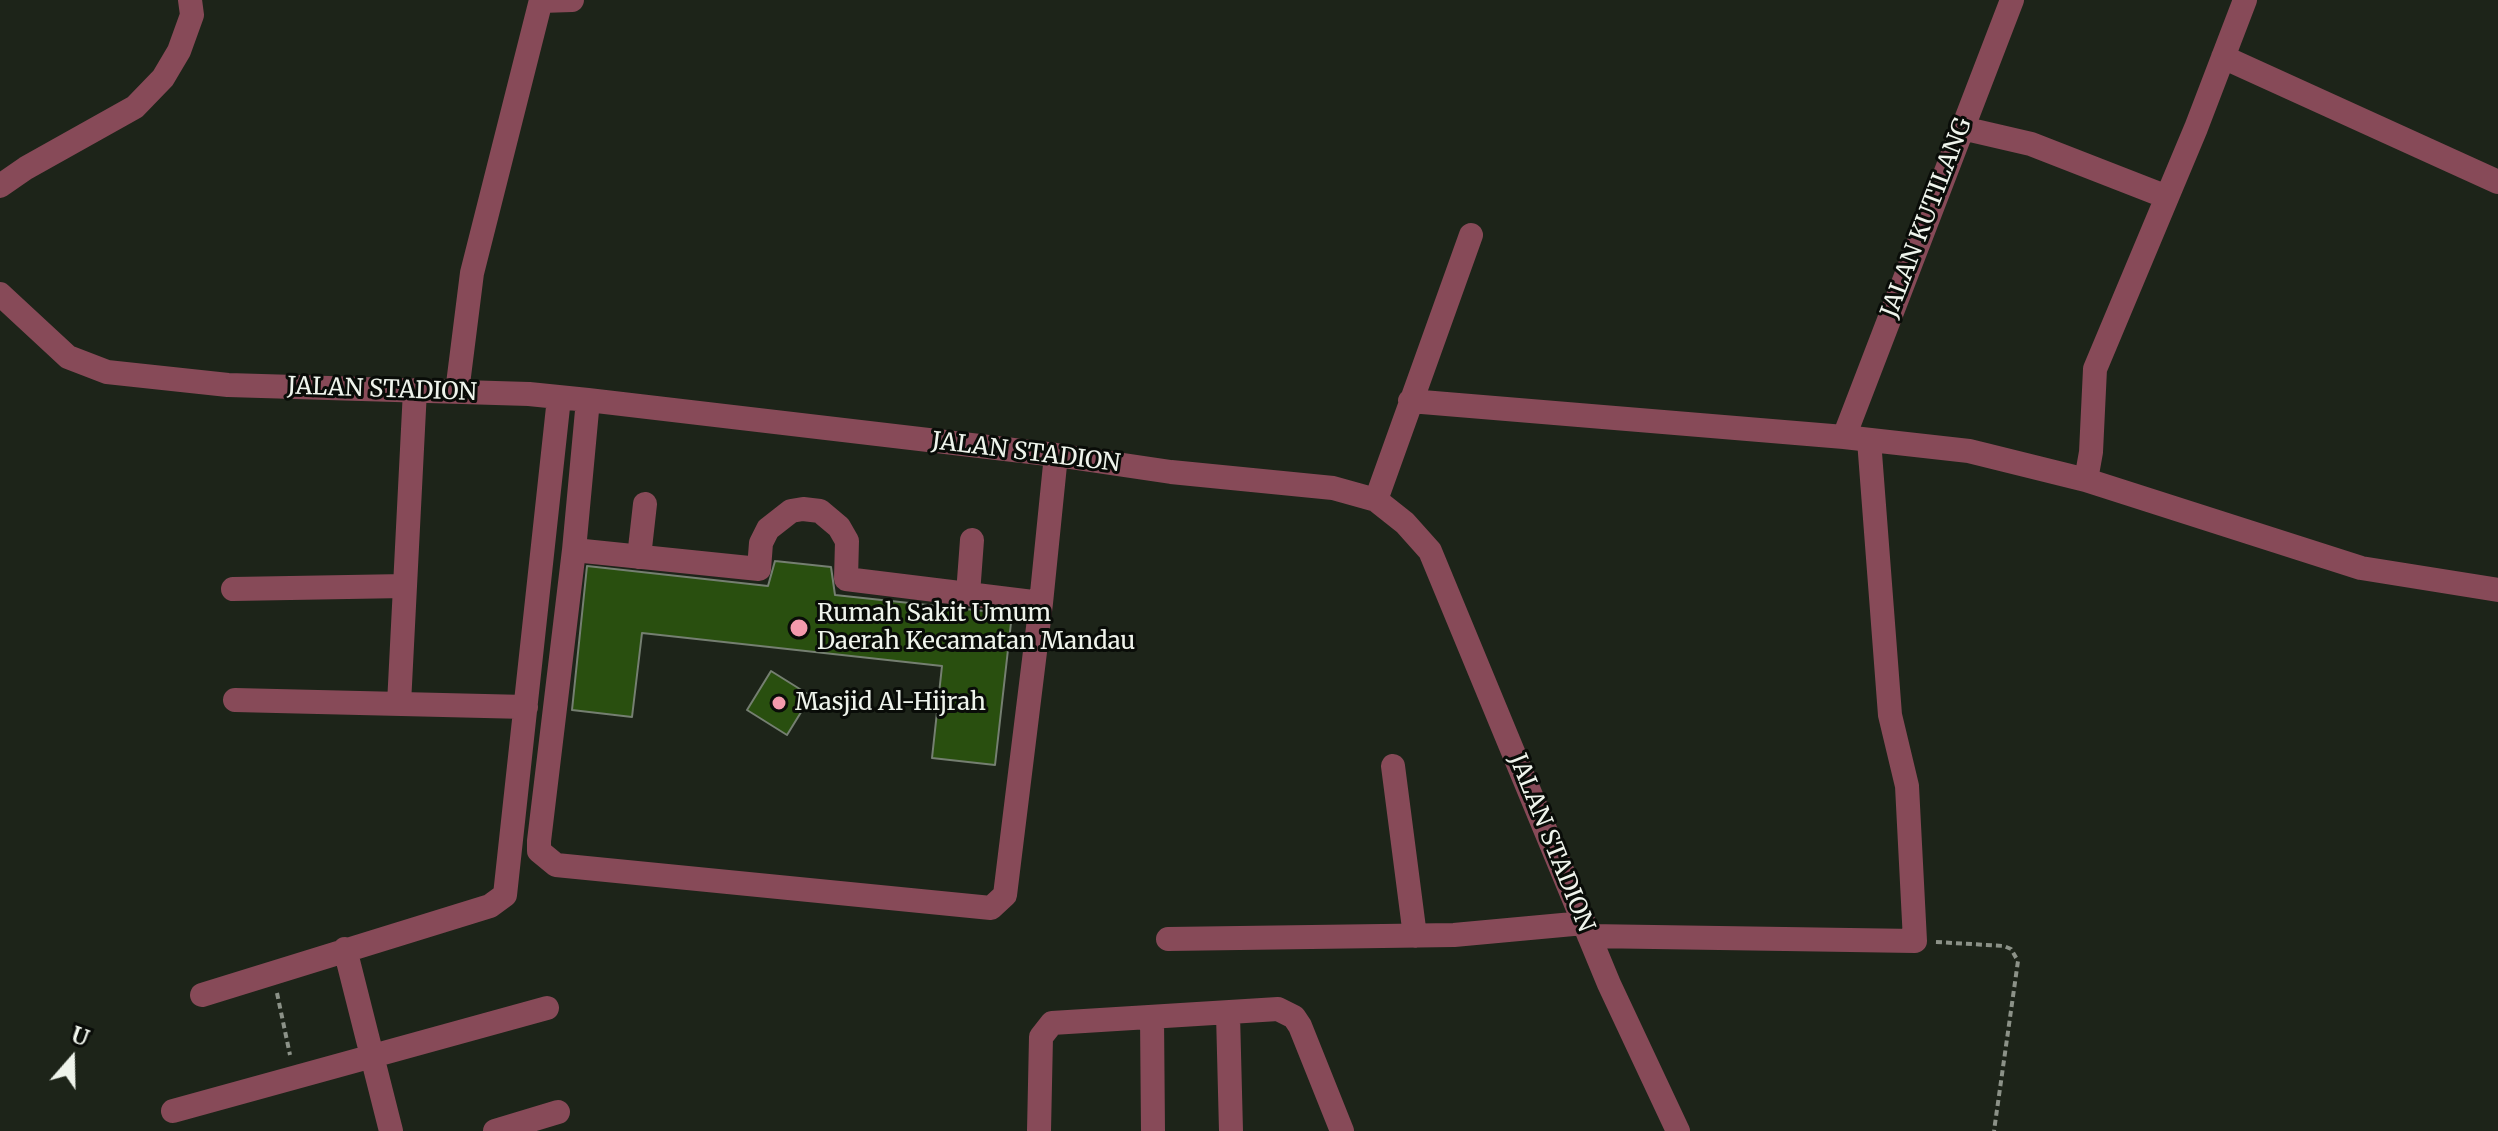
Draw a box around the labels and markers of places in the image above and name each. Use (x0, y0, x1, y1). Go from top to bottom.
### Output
place label: Rumah Sakit Umum Daerah Kecamatan Mandau (817, 600, 1135, 656)
marker: Rumah Sakit Umum Daerah Kecamatan Mandau (788, 617, 810, 639)
place label: Masjid Al-Hijrah (795, 689, 986, 717)
marker: Masjid Al-Hijrah (770, 694, 788, 712)

